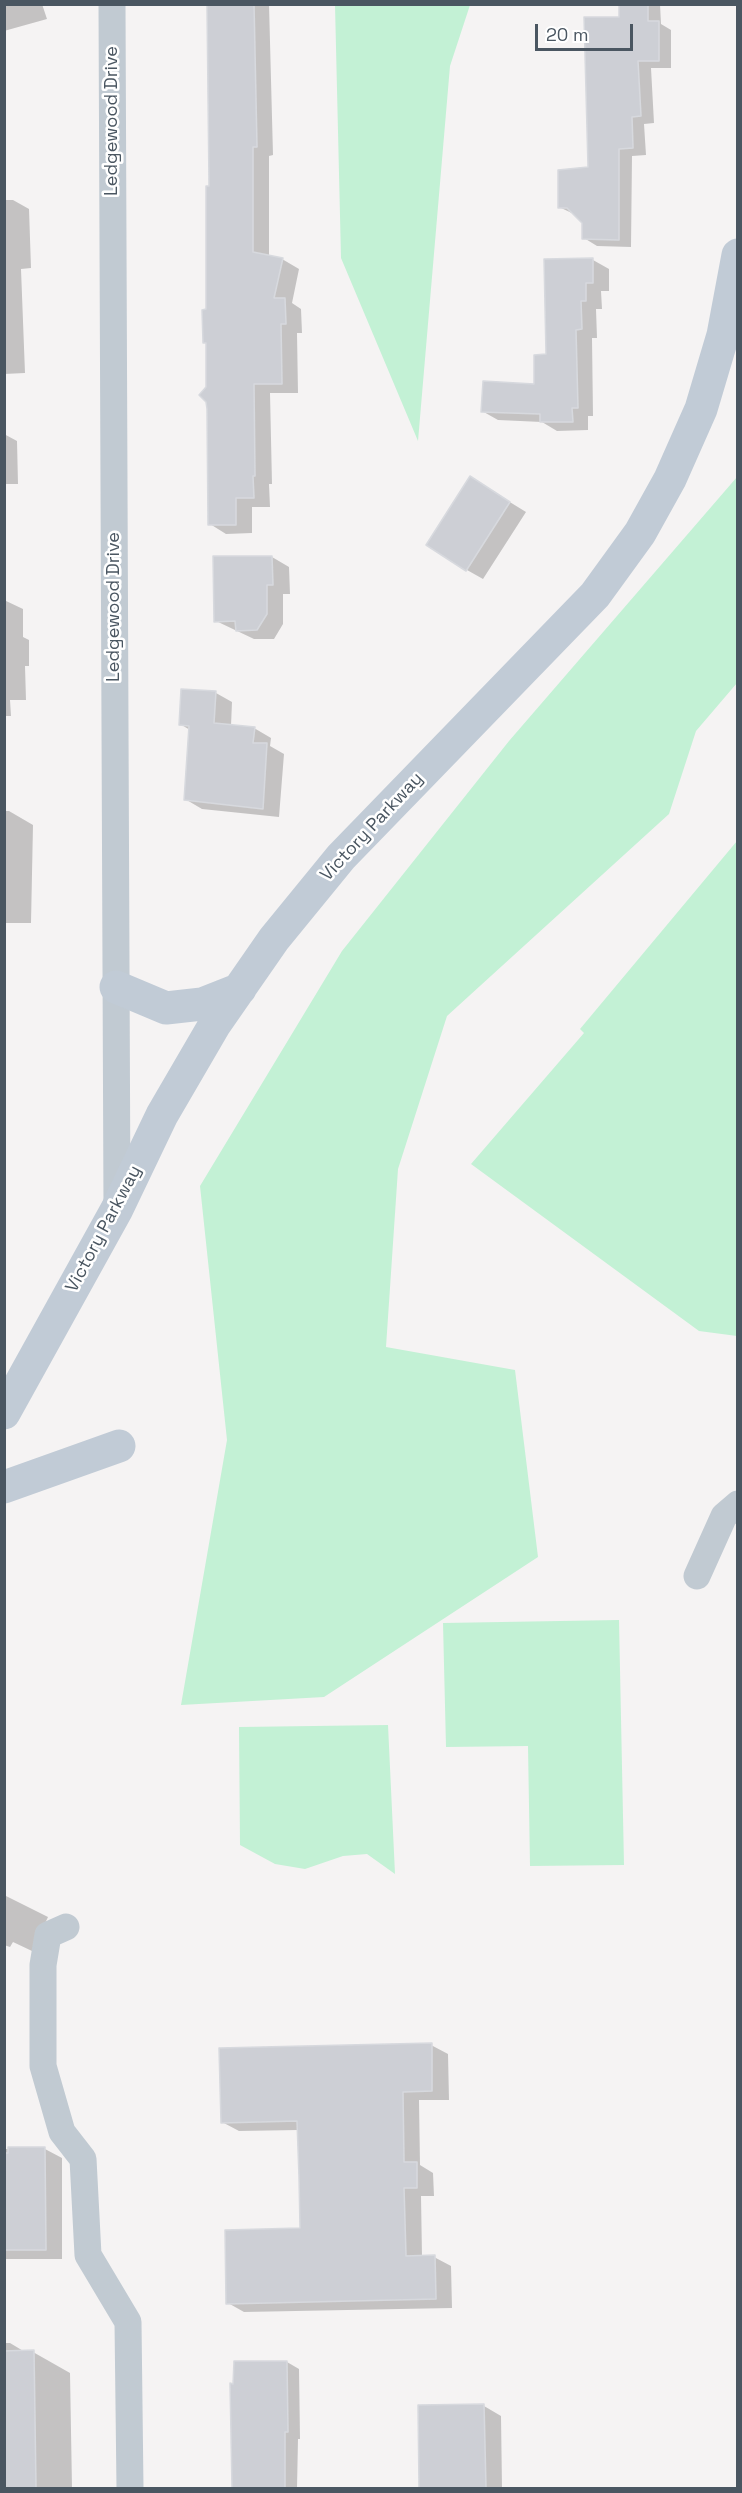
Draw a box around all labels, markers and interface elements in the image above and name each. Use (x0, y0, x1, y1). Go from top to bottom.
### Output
scale bar (538, 12, 636, 50)
text: 20 m (546, 23, 589, 46)
street label: Ledgewood Drive (101, 46, 123, 196)
street label: Ledgewood Drive (103, 532, 125, 682)
street label: Victory Parkway (316, 768, 428, 886)
street label: Victory Parkway (62, 1162, 146, 1296)

